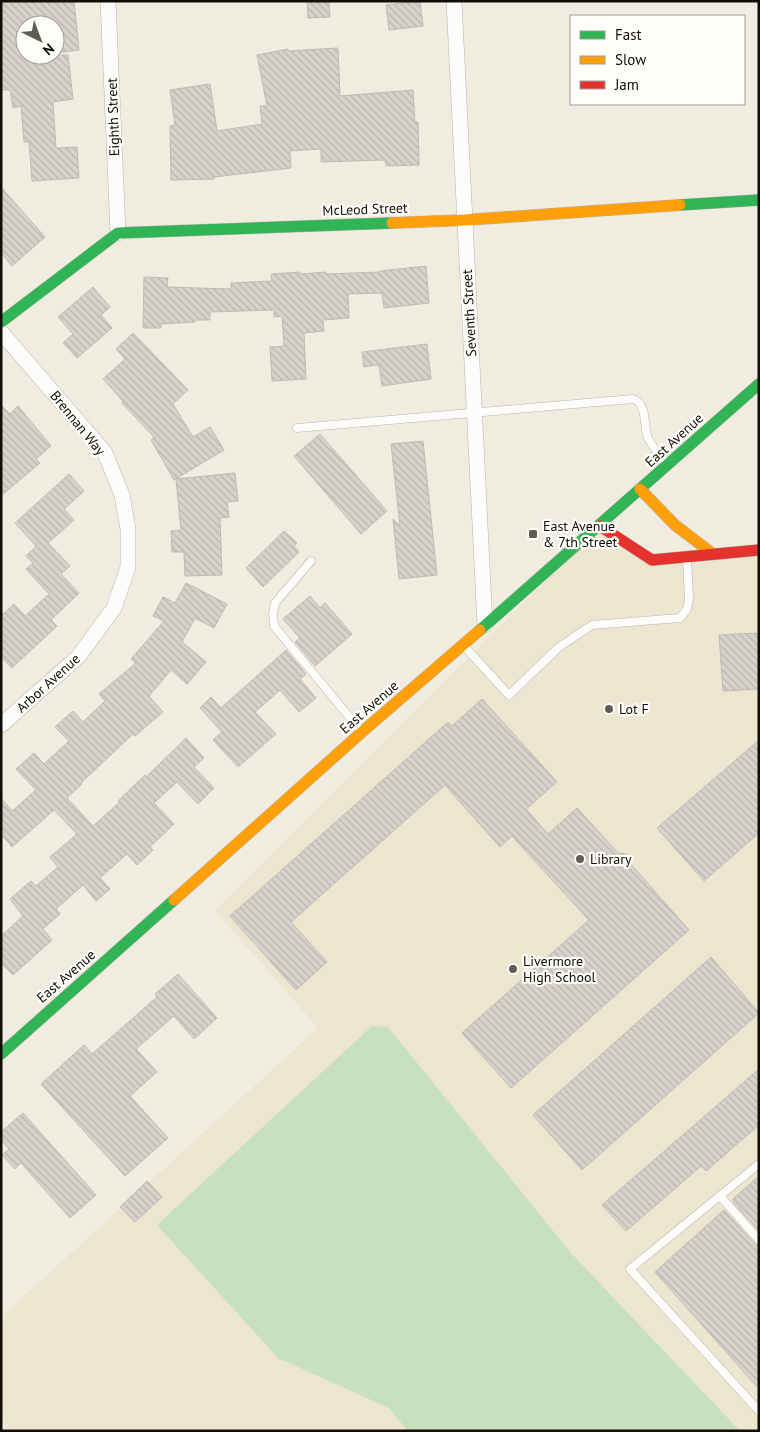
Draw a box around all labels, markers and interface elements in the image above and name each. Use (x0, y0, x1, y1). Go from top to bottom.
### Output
north arrow (15, 15, 65, 65)
legend (570, 15, 745, 105)
text: Fast (615, 25, 642, 44)
text: N (39, 40, 58, 59)
text: Slow (615, 50, 646, 69)
text: Jam (614, 75, 639, 94)
street label: Eighth Street (103, 77, 123, 156)
street label: McLeod Street (322, 199, 408, 219)
street label: Seventh Street (458, 269, 480, 357)
street label: Brennan Way (46, 387, 110, 459)
street label: East Avenue (641, 409, 707, 471)
place label: East Avenue & 7th Street (543, 517, 618, 551)
marker: East Avenue & 7th Street (527, 528, 539, 540)
street label: Arbor Avenue (12, 650, 84, 716)
street label: East Avenue (336, 677, 402, 737)
place label: Lot F (619, 700, 649, 718)
marker: Lot F (603, 703, 615, 715)
place label: Library (590, 850, 632, 868)
marker: Library (574, 853, 586, 865)
street label: East Avenue (33, 946, 99, 1006)
place label: Livermore High School (523, 952, 596, 986)
marker: Livermore High School (507, 963, 519, 975)

